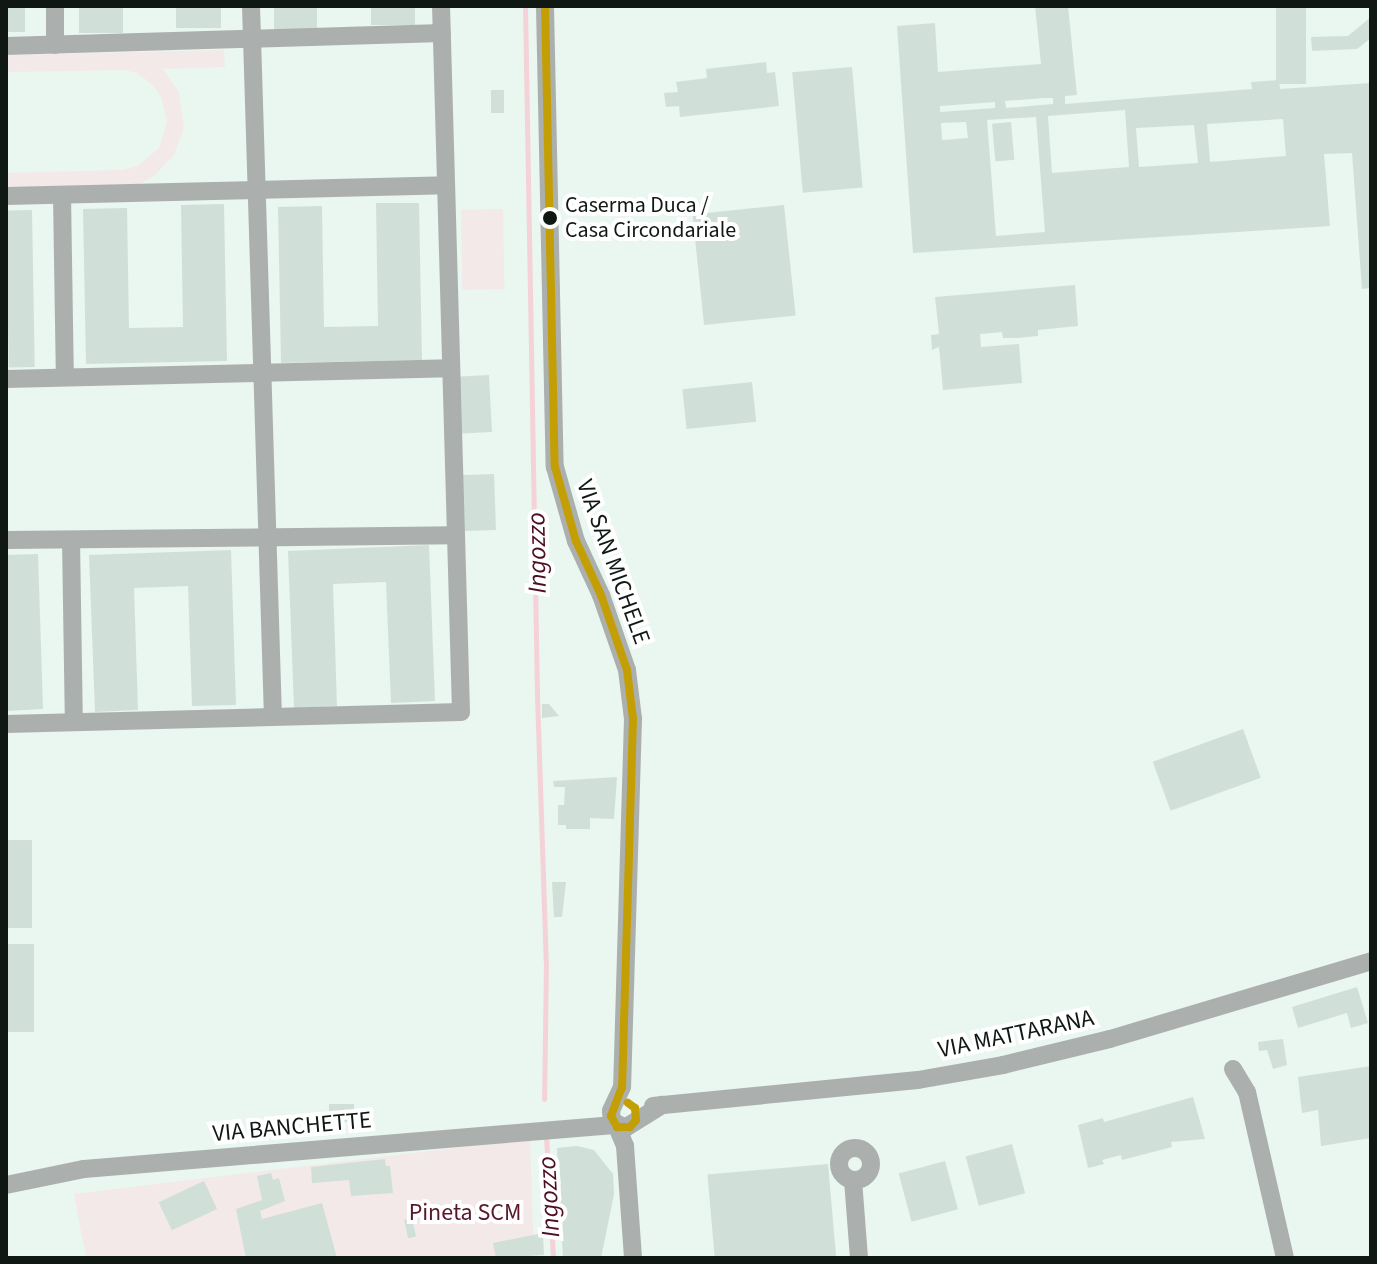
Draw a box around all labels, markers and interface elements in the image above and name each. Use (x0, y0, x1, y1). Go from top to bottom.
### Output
place label: Caserma Duca / Casa Circondariale (565, 192, 736, 244)
marker: Caserma Duca / Casa Circondariale (542, 210, 558, 226)
street label: VIA SAN MICHELE (570, 476, 656, 648)
water label: Ingozzo (521, 512, 553, 594)
street label: VIA MATTARANA (935, 1003, 1097, 1065)
street label: VIA BANCHETTE (211, 1106, 373, 1148)
water label: Ingozzo (531, 1156, 567, 1238)
park label: Pineta SCM (409, 1199, 521, 1227)

